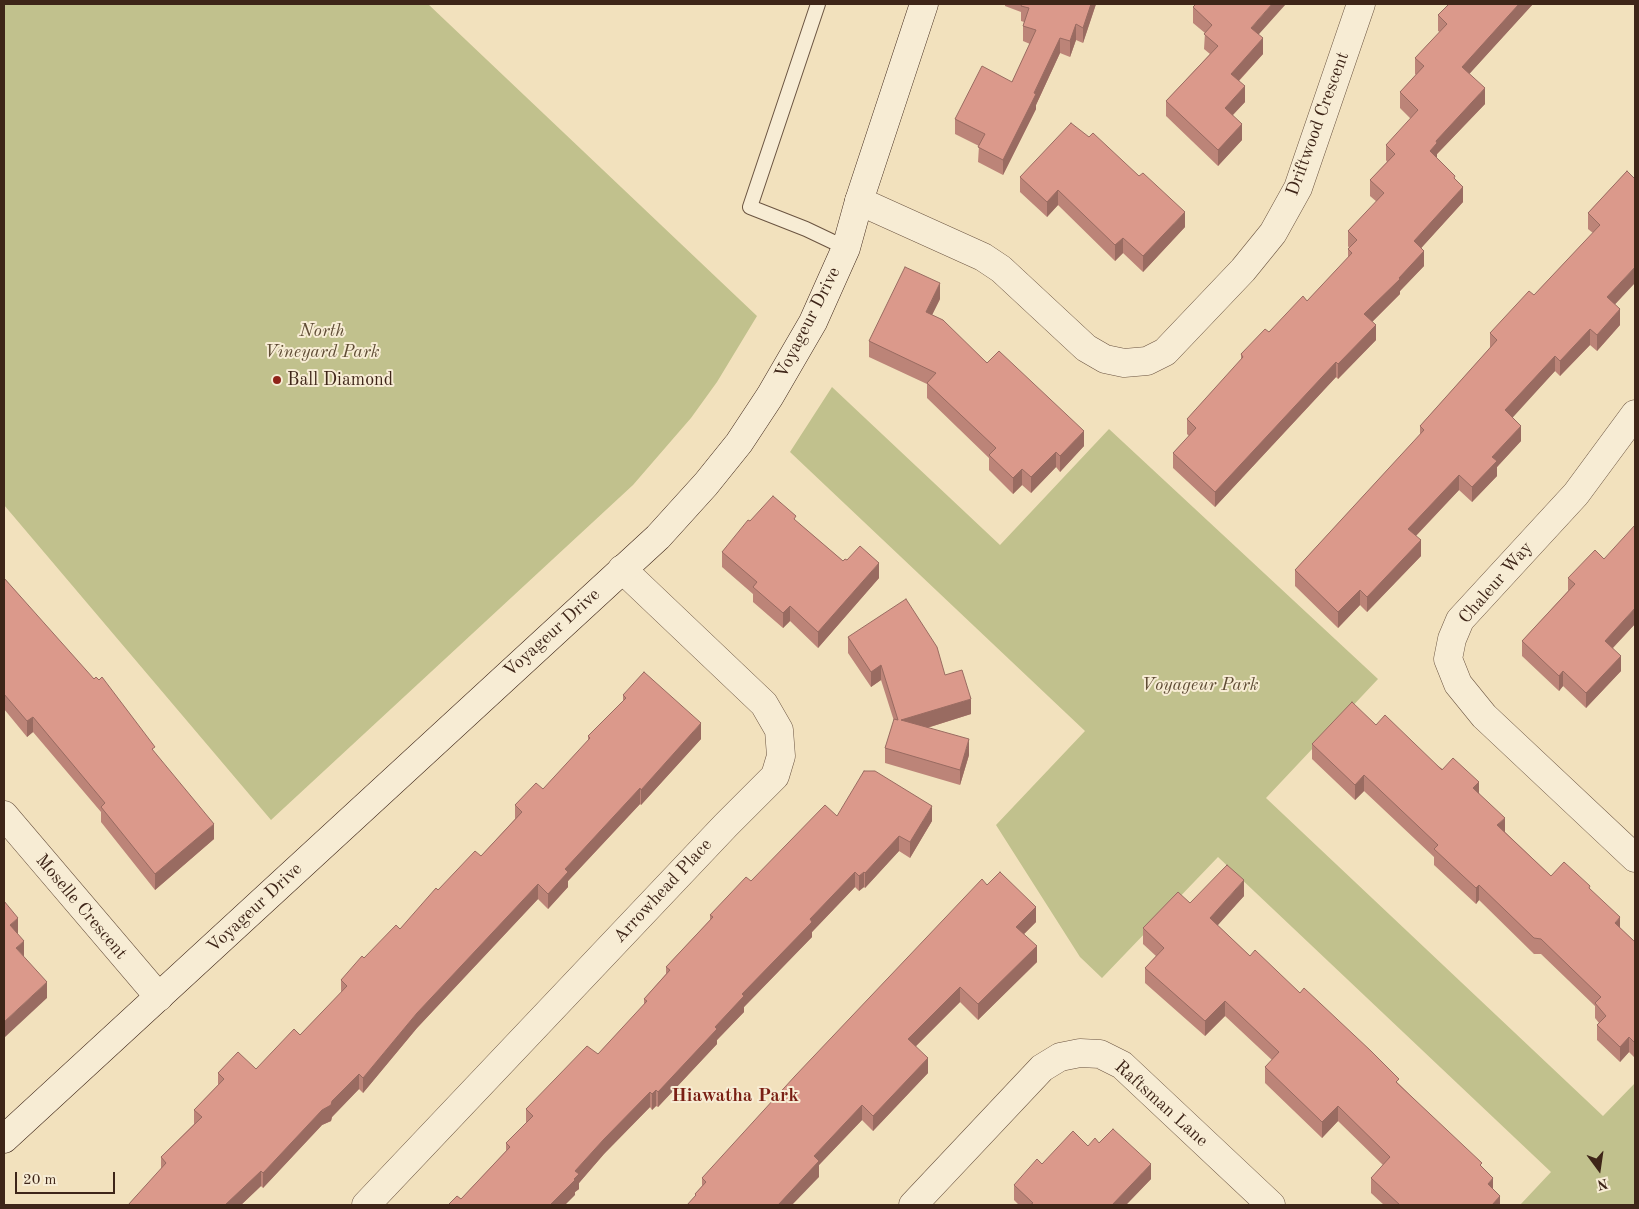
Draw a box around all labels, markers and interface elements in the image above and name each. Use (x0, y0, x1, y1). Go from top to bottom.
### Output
street label: Driftwood Crescent (1282, 49, 1354, 199)
street label: Voyageur Drive (771, 264, 845, 382)
park label: North Vineyard Park (264, 320, 380, 362)
place label: Ball Diamond (287, 369, 393, 391)
marker: Ball Diamond (271, 374, 283, 386)
street label: Chaleur Way (1454, 537, 1538, 629)
street label: Voyageur Drive (499, 584, 605, 682)
park label: Voyageur Park (1142, 674, 1258, 696)
street label: Arrowhead Place (609, 834, 717, 948)
street label: Moselle Crescent (31, 850, 131, 964)
street label: Voyageur Drive (203, 858, 307, 958)
street label: Raftsman Lane (1110, 1056, 1212, 1152)
district label: Hiawatha Park (671, 1085, 799, 1107)
north arrow (1574, 1144, 1624, 1194)
scale bar (18, 1162, 118, 1194)
text: 20 m (23, 1173, 57, 1188)
text: N (1596, 1175, 1610, 1192)

